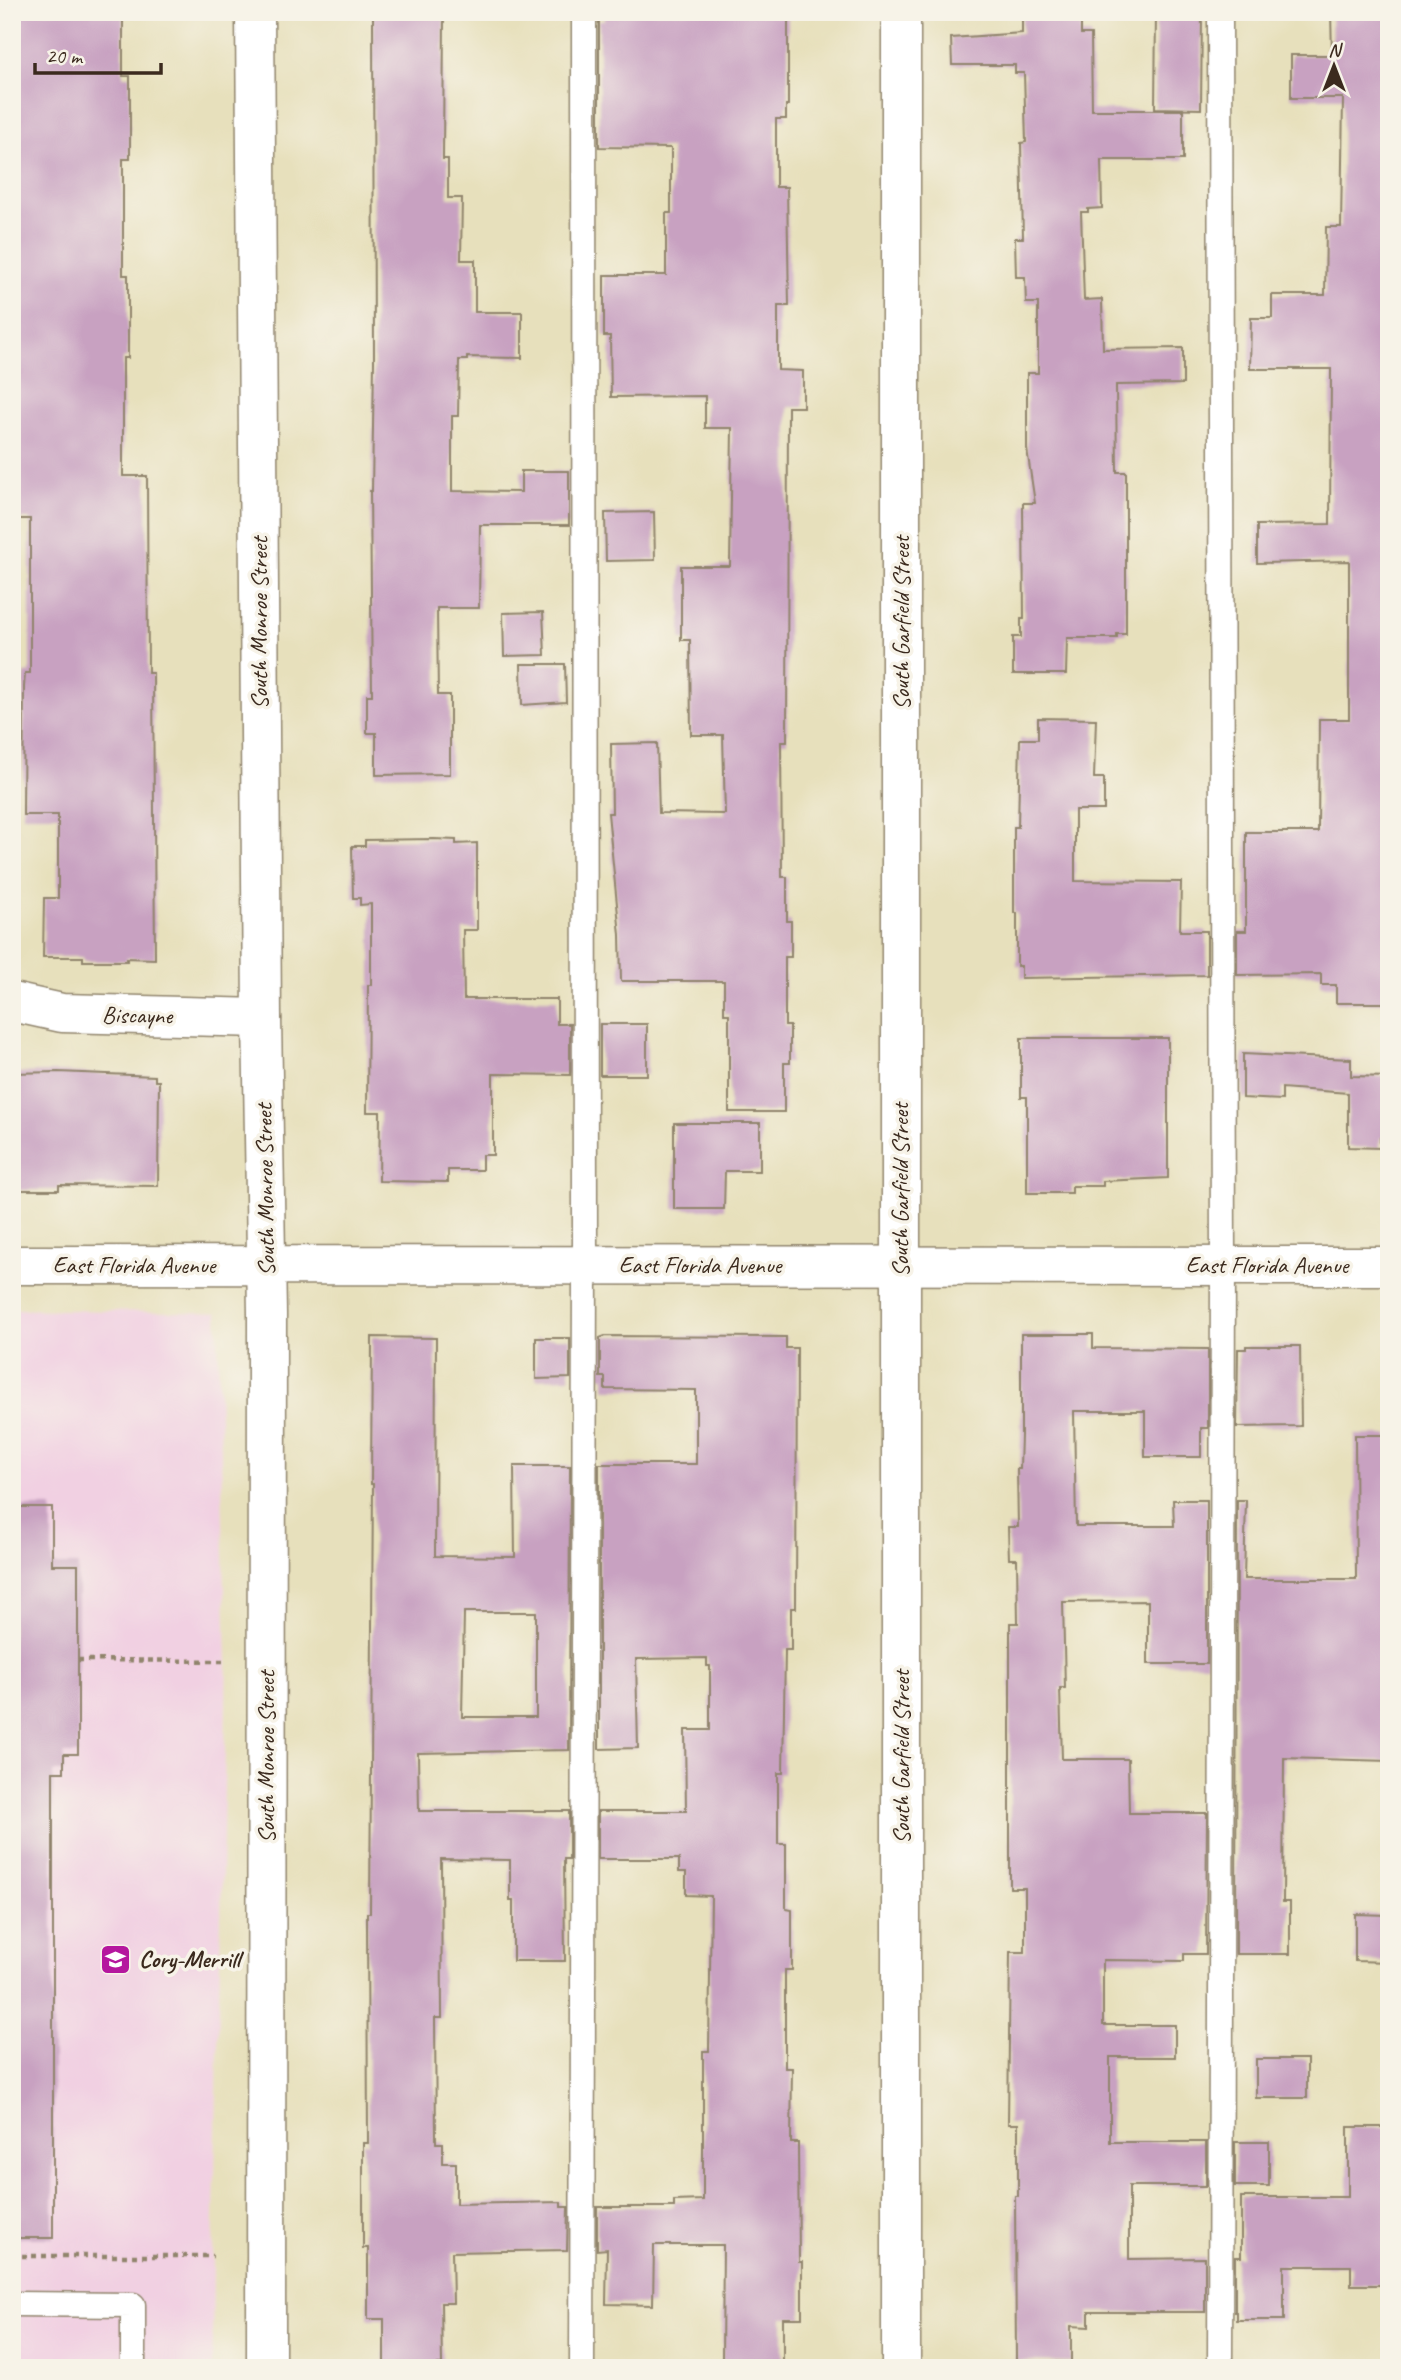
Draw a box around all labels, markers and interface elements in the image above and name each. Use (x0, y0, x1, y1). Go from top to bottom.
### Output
scale bar (35, 32, 161, 76)
north arrow (1300, 32, 1370, 102)
text: N (1328, 38, 1343, 62)
text: 20 m (46, 43, 84, 69)
street label: South Garfield Street (886, 534, 916, 710)
street label: South Monroe Street (244, 535, 274, 709)
street label: Biscayne (102, 999, 175, 1031)
street label: South Monroe Street (248, 1101, 282, 1276)
street label: South Garfield Street (885, 1101, 915, 1277)
street label: East Florida Avenue (53, 1250, 218, 1280)
street label: East Florida Avenue (619, 1250, 784, 1280)
street label: East Florida Avenue (1186, 1250, 1351, 1280)
street label: South Garfield Street (886, 1668, 916, 1844)
street label: South Monroe Street (251, 1669, 281, 1843)
school or university icon: Cory-Merrill (99, 1942, 133, 1976)
place label: Cory-Merrill (139, 1944, 245, 1974)

